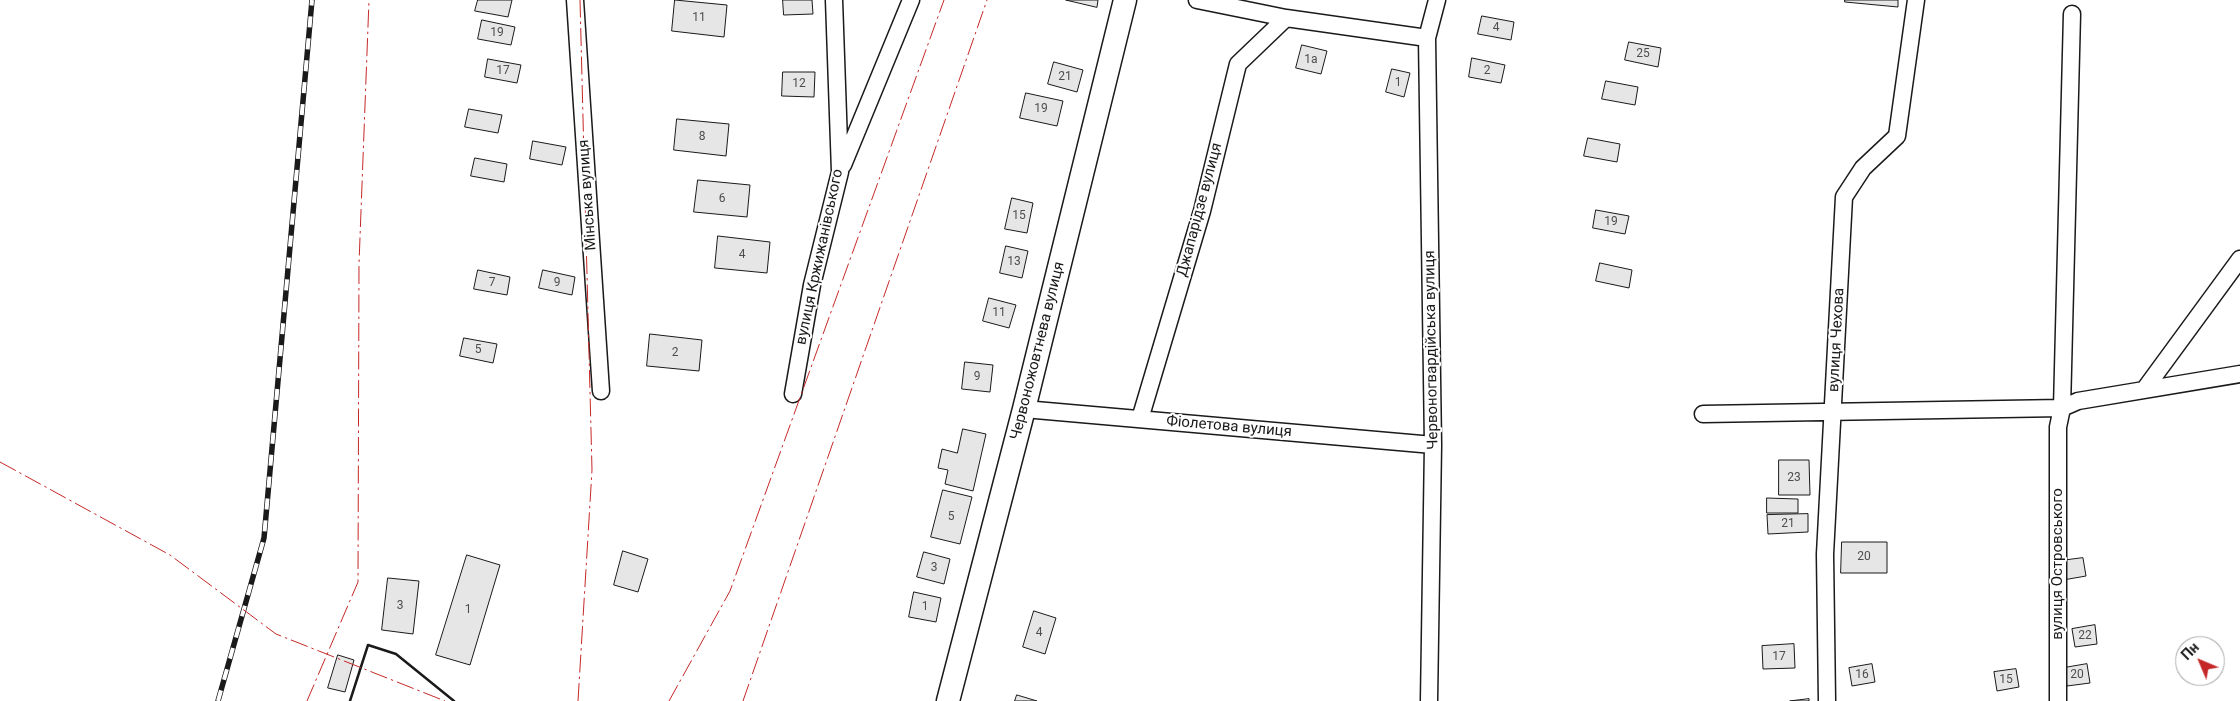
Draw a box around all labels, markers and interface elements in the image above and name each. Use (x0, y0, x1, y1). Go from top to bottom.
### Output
house number: 11 (692, 11, 706, 25)
house number: 4 (1493, 21, 1499, 35)
house number: 19 (490, 26, 504, 40)
house number: 25 (1636, 47, 1650, 61)
house number: 1а (1304, 53, 1318, 67)
house number: 17 (496, 64, 510, 78)
house number: 2 (1484, 64, 1490, 78)
house number: 21 (1058, 70, 1072, 84)
house number: 1 (1395, 76, 1401, 90)
house number: 12 (792, 77, 806, 91)
house number: 19 (1034, 102, 1048, 116)
house number: 8 (699, 130, 705, 144)
street label: Мінська вулиця (575, 139, 601, 251)
street label: Джапарідзе вулиця (1173, 141, 1227, 279)
street label: вулиця Кржижанівського (793, 167, 847, 347)
house number: 6 (719, 192, 725, 206)
house number: 15 (1012, 209, 1026, 223)
house number: 19 (1604, 215, 1618, 229)
house number: 4 (739, 248, 745, 262)
street label: Червоногвардійська вулиця (1421, 250, 1443, 450)
house number: 13 (1007, 255, 1021, 269)
street label: Червоножовтнева вулиця (1007, 260, 1069, 442)
house number: 7 (489, 276, 495, 290)
house number: 9 (554, 276, 560, 290)
street label: вулиця Чехова (1825, 287, 1849, 393)
house number: 11 (992, 306, 1006, 320)
house number: 5 (475, 343, 481, 357)
house number: 2 (672, 346, 678, 360)
house number: 9 (974, 370, 980, 384)
street label: Фіолетова вулиця (1165, 413, 1293, 441)
house number: 23 (1787, 471, 1801, 485)
street label: вулиця Островського (2049, 488, 2067, 640)
house number: 5 (948, 510, 954, 524)
house number: 21 (1781, 517, 1795, 531)
house number: 20 (1857, 550, 1871, 564)
house number: 3 (931, 561, 937, 575)
house number: 3 (397, 599, 403, 613)
house number: 1 (922, 600, 928, 614)
house number: 1 (465, 603, 471, 617)
house number: 4 (1036, 626, 1042, 640)
house number: 22 (2078, 629, 2092, 643)
north arrow (2175, 636, 2225, 686)
text: Пн (2178, 639, 2202, 663)
house number: 17 (1772, 650, 1786, 664)
house number: 16 (1855, 668, 1869, 682)
house number: 20 (2070, 668, 2084, 682)
house number: 15 (1999, 673, 2013, 687)

